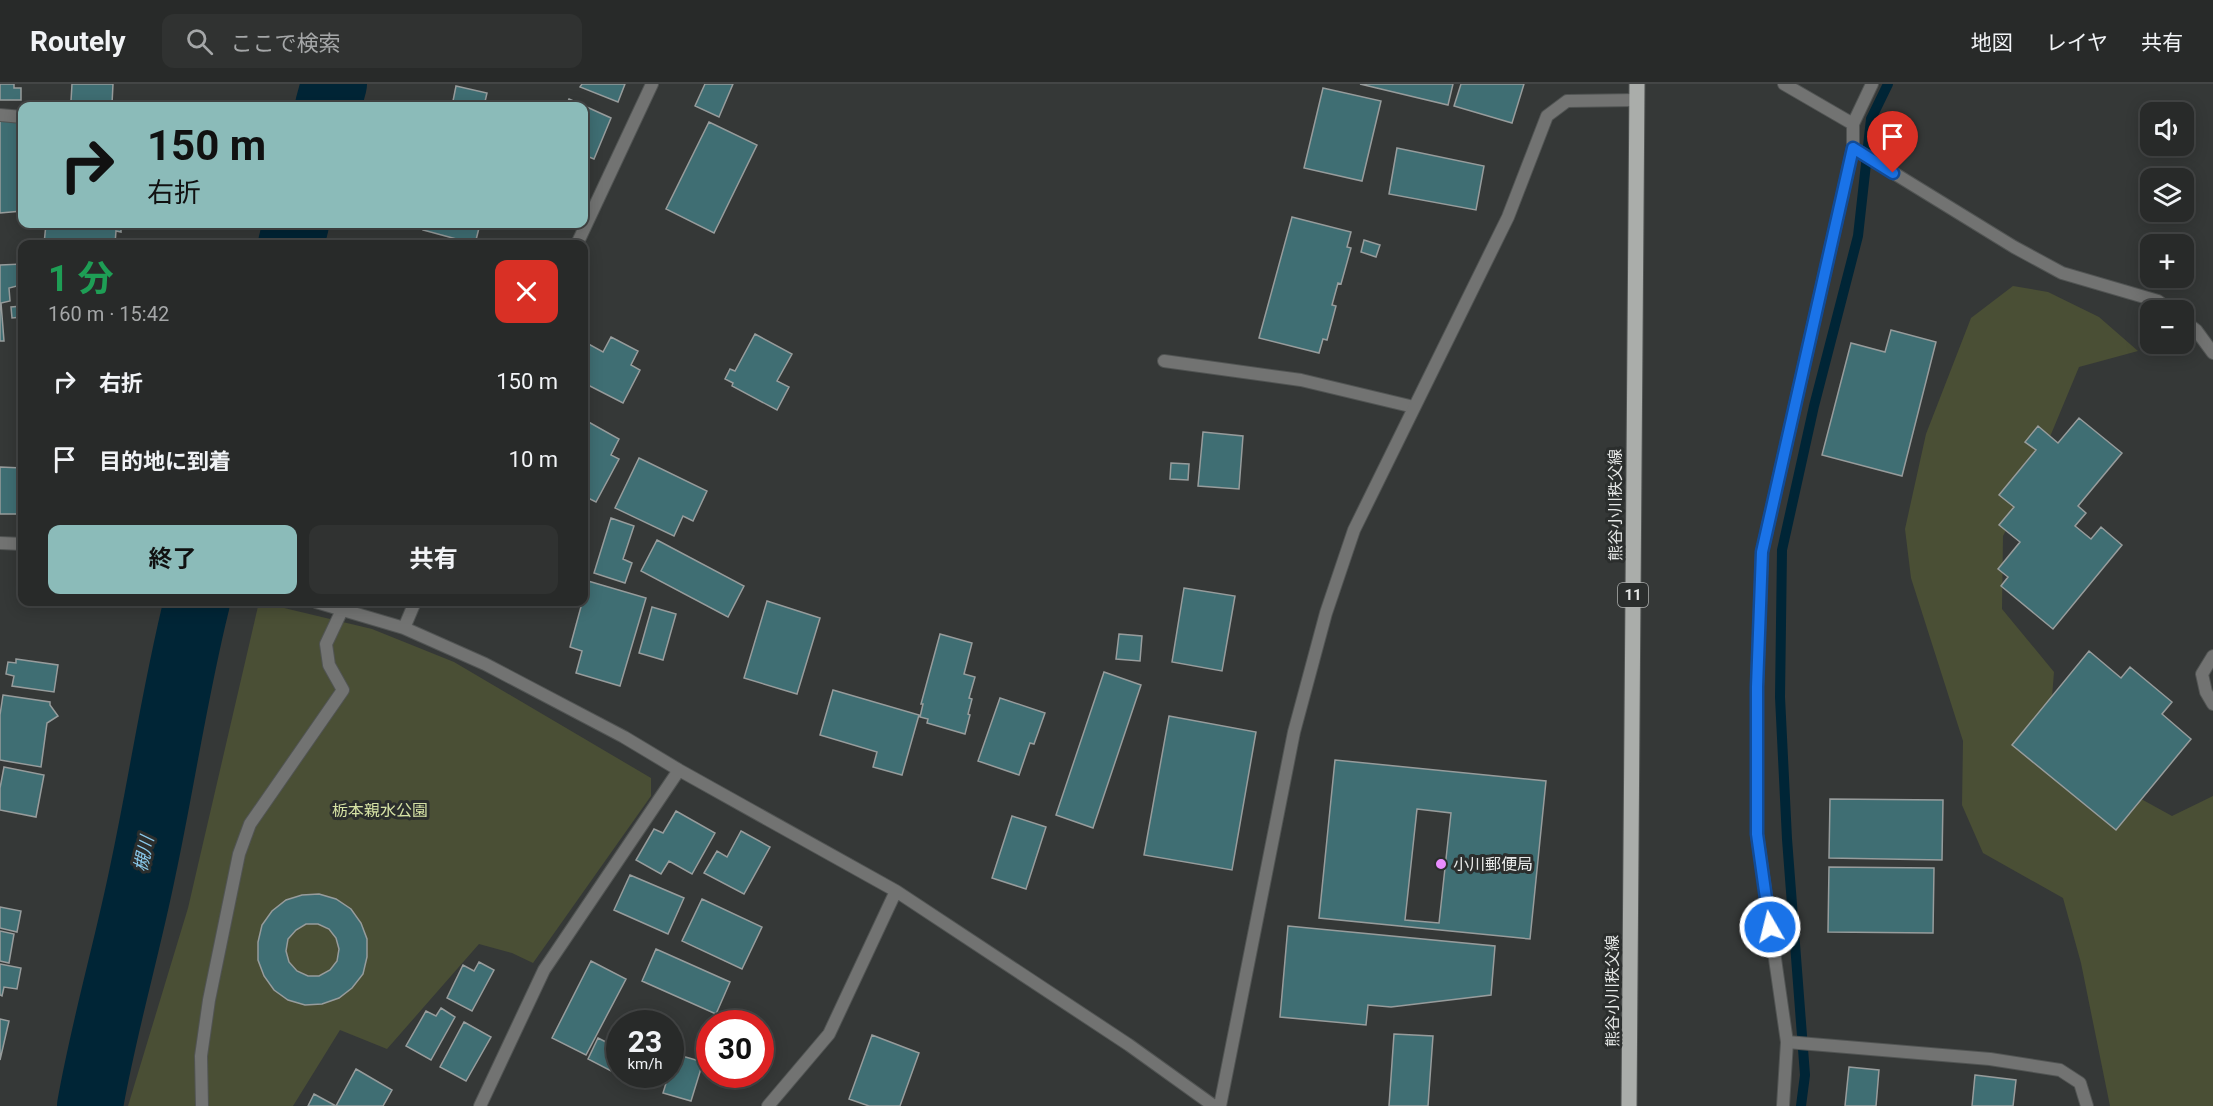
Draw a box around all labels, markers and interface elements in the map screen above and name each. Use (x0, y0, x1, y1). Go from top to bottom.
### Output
search box (162, 14, 582, 68)
text: Routely (30, 25, 126, 58)
icon: search (183, 25, 216, 58)
text: ここで検索 (231, 31, 341, 56)
text: 地図 (1971, 31, 2013, 55)
text: レイヤ (2046, 31, 2108, 55)
text: 共有 (2141, 31, 2183, 55)
map controls (2140, 102, 2194, 354)
button: sound (2140, 102, 2194, 156)
pin (1867, 111, 1918, 173)
icon: arrive (1876, 120, 1909, 153)
text: 150 m (147, 121, 266, 170)
icon: right (48, 126, 126, 204)
button: layers (2140, 168, 2194, 222)
text: 右折 (147, 177, 201, 209)
button: + (2140, 234, 2194, 288)
text: 1 分 (48, 258, 114, 300)
button: close (495, 260, 558, 323)
button: − (2140, 300, 2194, 354)
text: 160 m · 15:42 (48, 302, 169, 326)
icon: right (48, 365, 81, 398)
text: 150 m (496, 369, 558, 394)
text: 右折 (99, 371, 143, 396)
icon: arrive (48, 443, 81, 476)
text: 10 m (509, 447, 558, 472)
text: 目的地に到着 (99, 449, 231, 474)
street label: 熊谷小川秩父線 (1606, 449, 1625, 561)
button: 終了 (48, 525, 297, 594)
button: 共有 (309, 525, 558, 594)
road number: 11 (1618, 583, 1648, 607)
park label: 栃本親水公園 (332, 801, 428, 820)
water label: 槻川 (129, 832, 158, 874)
place label: 小川郵便局 (1453, 855, 1533, 874)
marker: 小川郵便局 (1434, 857, 1448, 871)
position arrow (1738, 895, 1802, 959)
street label: 熊谷小川秩父線 (1603, 935, 1622, 1047)
speed limit sign: 30 (696, 1010, 774, 1088)
text: 23 (628, 1024, 662, 1059)
text: km/h (627, 1055, 663, 1073)

